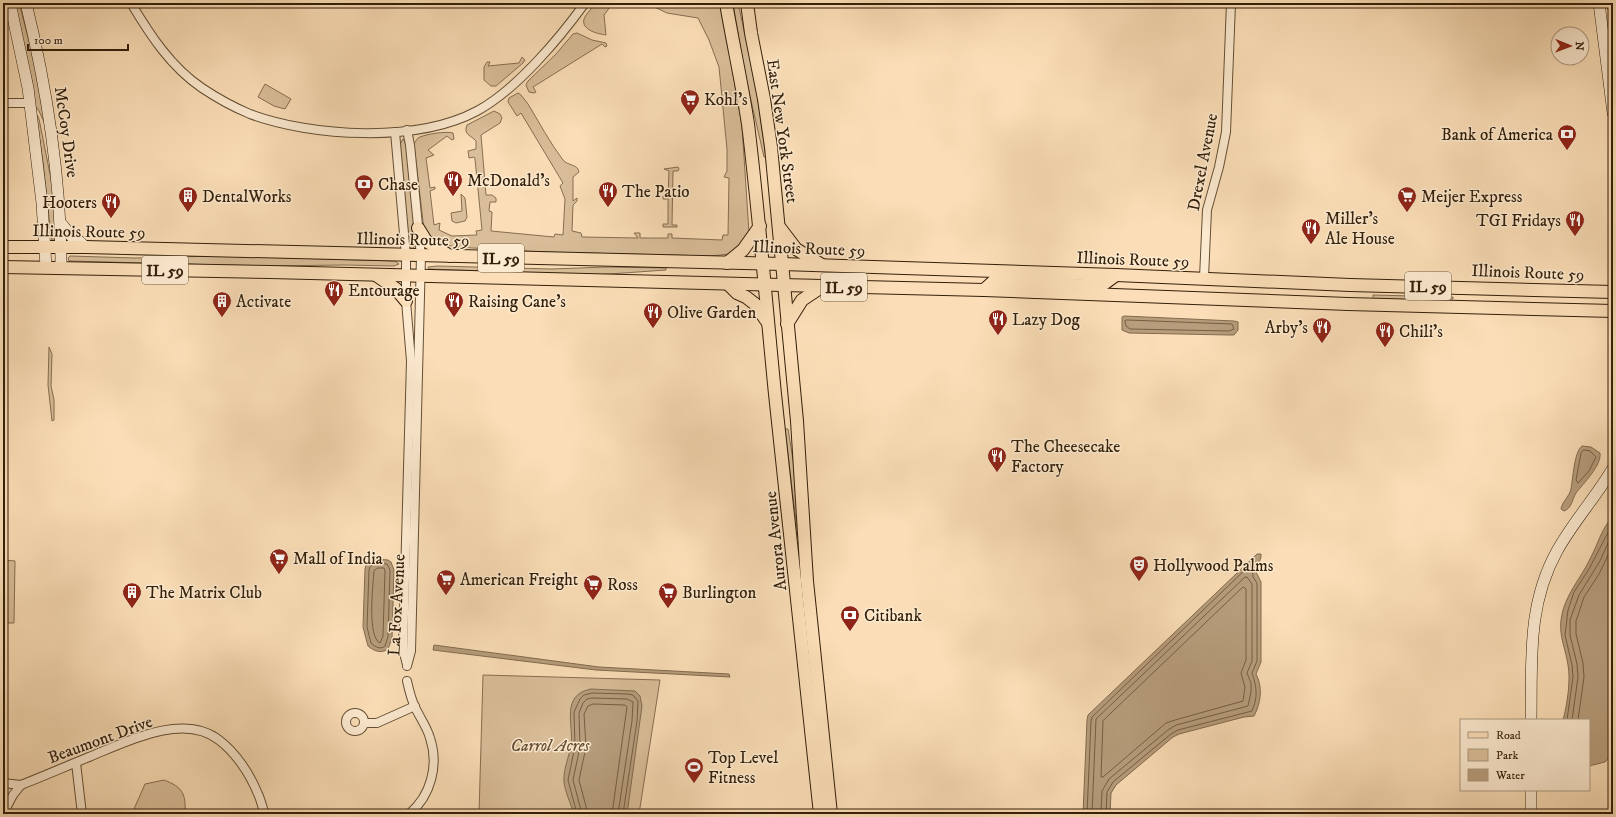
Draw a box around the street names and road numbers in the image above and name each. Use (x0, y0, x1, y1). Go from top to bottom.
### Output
street label: East New York Street (761, 58, 803, 205)
street label: McCoy Drive (49, 85, 83, 179)
street label: Drexel Avenue (1183, 111, 1223, 213)
street label: Illinois Route 59 (32, 220, 146, 244)
street label: Illinois Route 59 (356, 228, 470, 252)
street label: Illinois Route 59 (752, 236, 866, 262)
road number: IL 59 (478, 244, 524, 272)
street label: Illinois Route 59 (1076, 247, 1190, 273)
road number: IL 59 (142, 256, 188, 284)
street label: Illinois Route 59 (1471, 260, 1585, 286)
road number: IL 59 (1405, 272, 1451, 300)
road number: IL 59 (821, 273, 867, 301)
street label: Aurora Avenue (760, 490, 792, 592)
street label: La Fox Avenue (383, 553, 411, 657)
street label: Beaumont Drive (45, 711, 156, 769)

